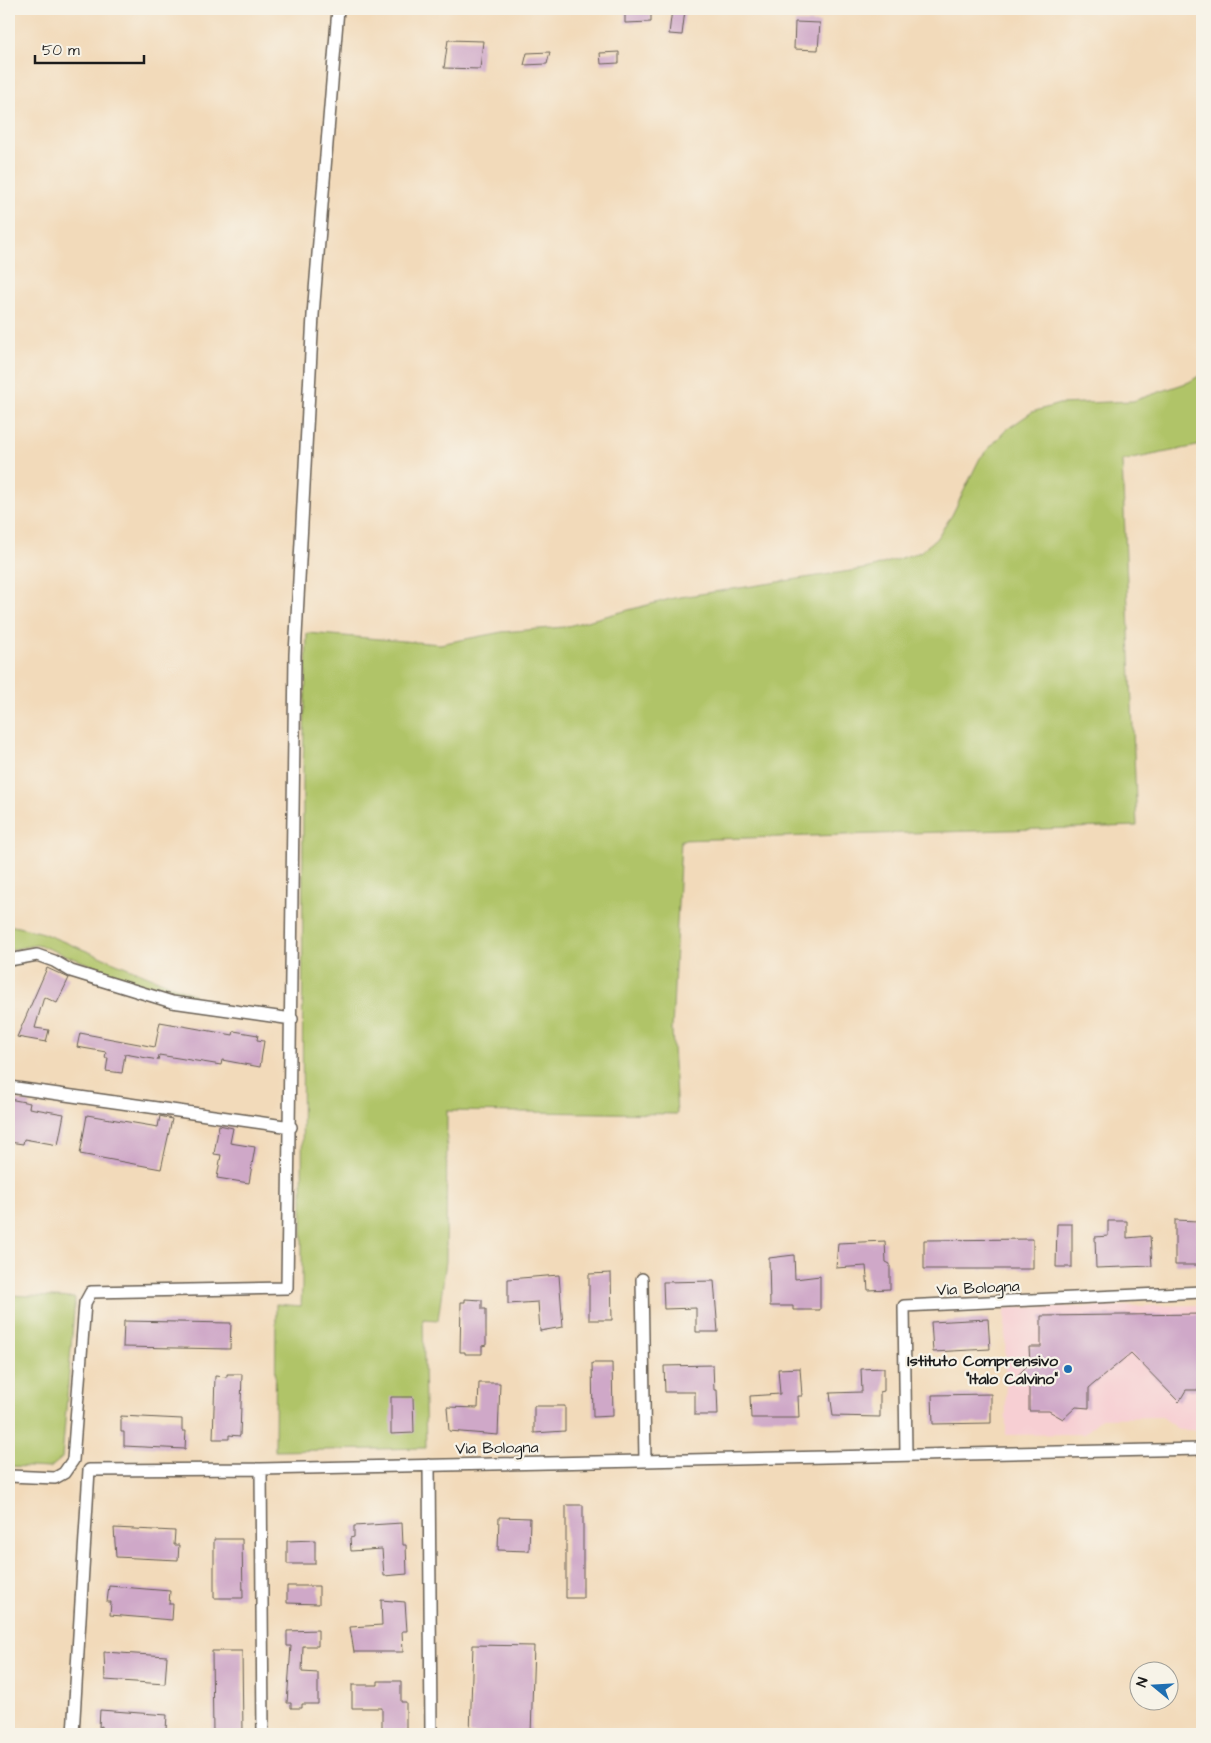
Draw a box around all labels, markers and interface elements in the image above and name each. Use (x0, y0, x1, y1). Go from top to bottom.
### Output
scale bar (35, 32, 144, 64)
text: 50 m (42, 40, 80, 61)
street label: Via Bologna (936, 1275, 1020, 1302)
place label: Istituto Comprensivo "Italo Calvino" (907, 1350, 1059, 1390)
marker: Istituto Comprensivo "Italo Calvino" (1062, 1363, 1074, 1375)
street label: Via Bologna (455, 1436, 539, 1461)
north arrow (1128, 1660, 1178, 1710)
text: N (1132, 1675, 1154, 1690)

